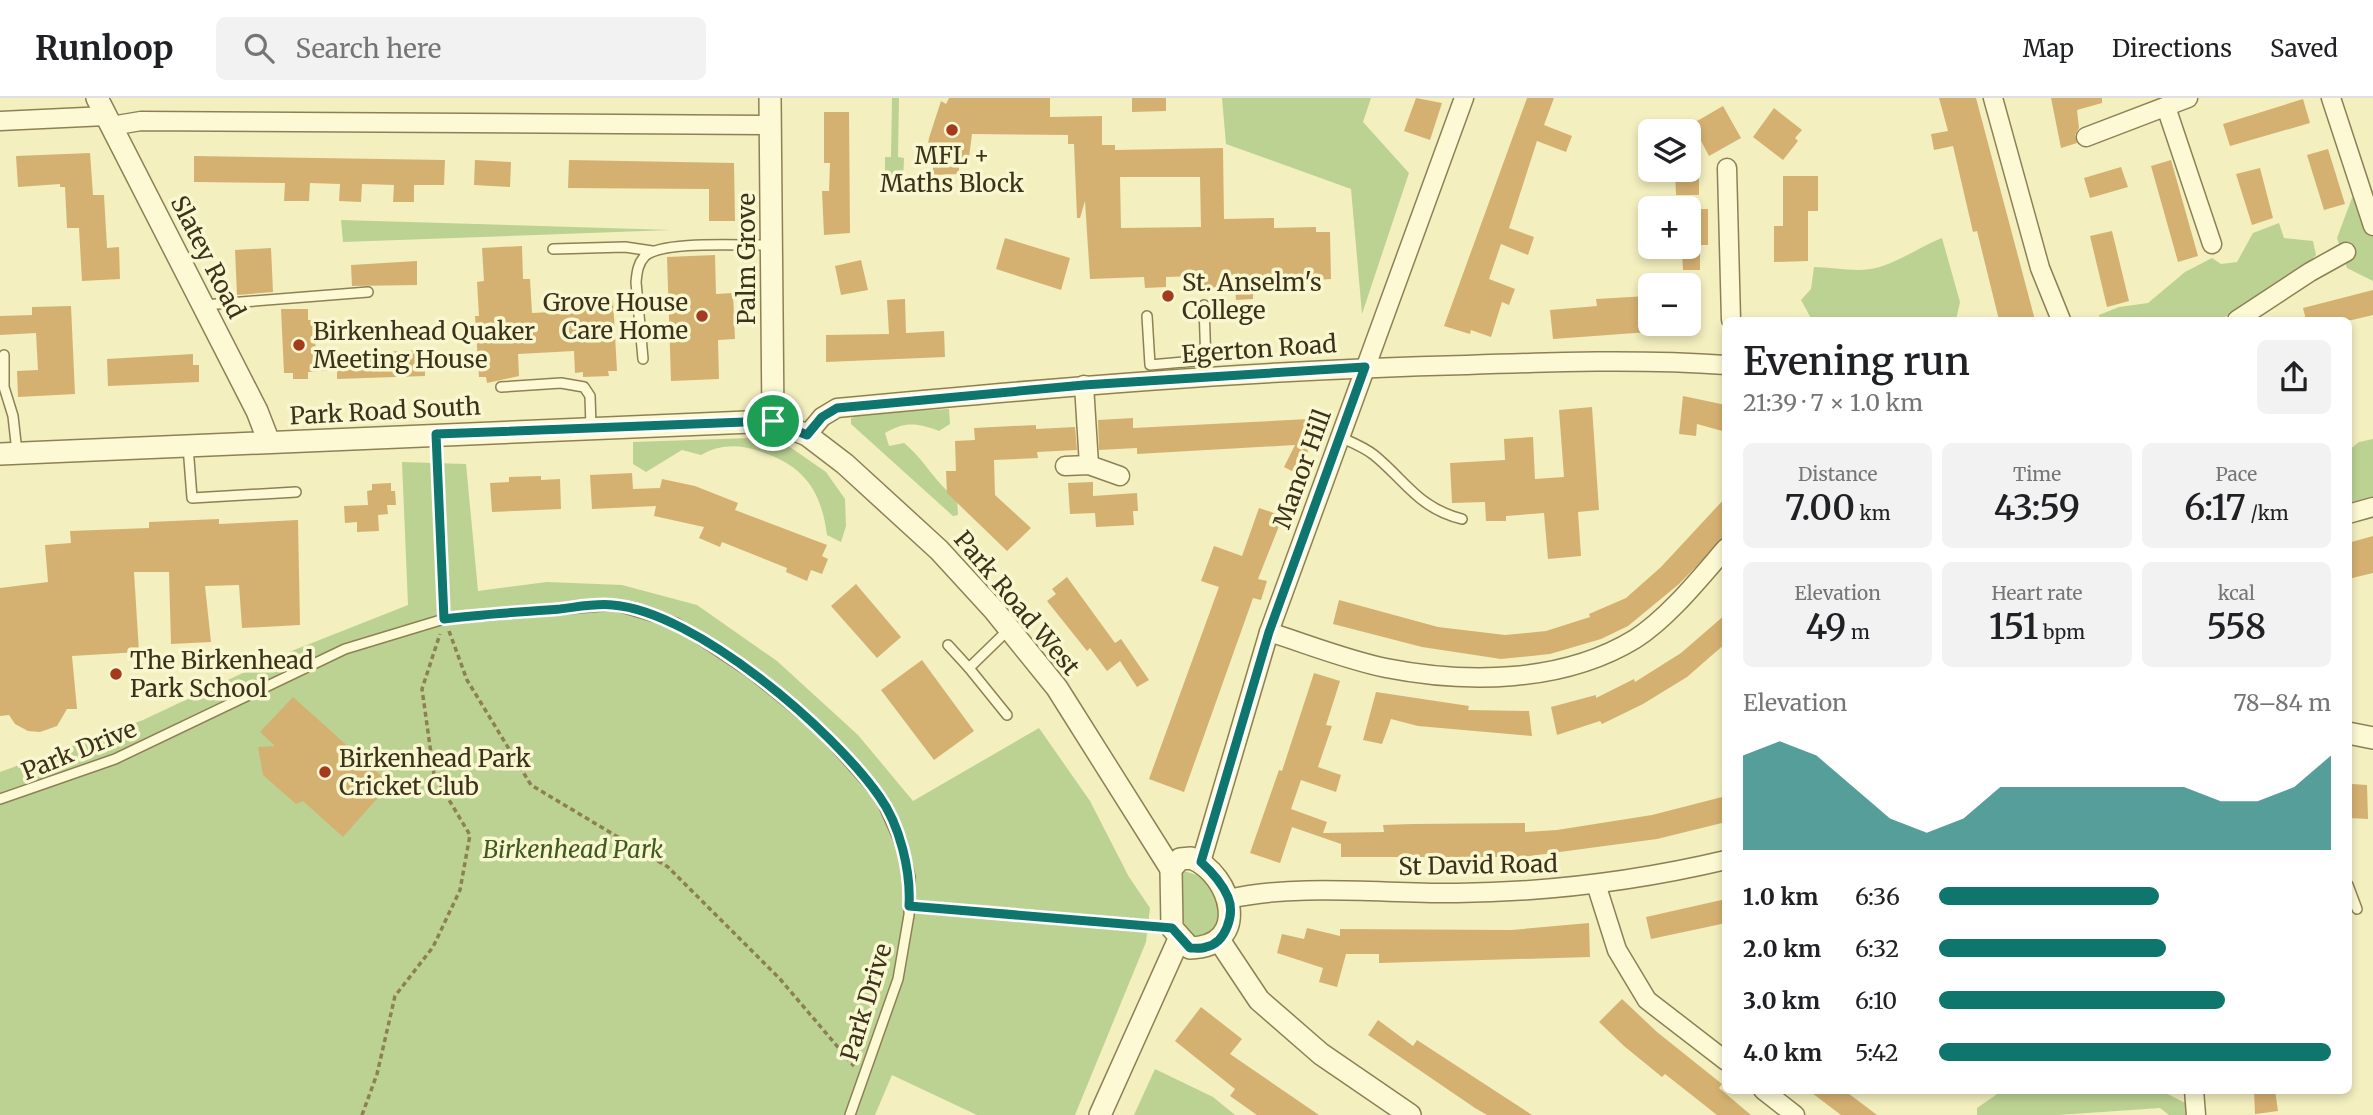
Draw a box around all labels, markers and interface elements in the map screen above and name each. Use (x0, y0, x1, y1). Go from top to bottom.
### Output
search box (216, 17, 706, 80)
text: Runloop (35, 28, 174, 69)
icon: search (240, 29, 278, 67)
text: Search here (296, 32, 441, 65)
text: Map (2023, 33, 2074, 64)
text: Directions (2112, 33, 2232, 64)
text: Saved (2270, 33, 2338, 64)
map controls (1638, 119, 1701, 336)
button: layers (1638, 119, 1701, 182)
marker: MFL + Maths Block (944, 122, 960, 138)
place label: MFL + Maths Block (880, 140, 1025, 199)
street label: Slatey Road (164, 190, 252, 324)
street label: Palm Grove (731, 193, 762, 325)
button: + (1638, 196, 1701, 259)
place label: St. Anselm's College (1182, 267, 1322, 326)
button: − (1638, 273, 1701, 336)
place label: Grove House Care Home (543, 287, 688, 346)
marker: St. Anselm's College (1160, 288, 1176, 304)
marker: Grove House Care Home (694, 308, 710, 324)
place label: Birkenhead Quaker Meeting House (313, 316, 535, 375)
street label: Egerton Road (1180, 328, 1338, 370)
marker: Birkenhead Quaker Meeting House (291, 337, 307, 353)
text: Evening run (1743, 338, 1970, 385)
button: share (2257, 340, 2331, 414)
text: 21:39 · 7 × 1.0 km (1743, 388, 1923, 417)
street label: Park Road South (289, 391, 481, 431)
pin (743, 391, 803, 451)
icon: arrive (754, 402, 792, 440)
street label: Manor Hill (1266, 405, 1338, 533)
text: Distance (1798, 462, 1877, 486)
text: Time (2013, 462, 2061, 486)
text: Pace (2216, 462, 2257, 486)
text: 7.00 (1785, 486, 1855, 530)
text: 43:59 (1994, 486, 2080, 530)
text: 6:17 (2184, 486, 2246, 530)
text: km (1855, 501, 1891, 525)
text: /km (2246, 501, 2289, 525)
street label: Park Road West (947, 524, 1087, 682)
text: Elevation (1795, 581, 1881, 605)
text: Heart rate (1992, 581, 2082, 605)
text: kcal (2218, 581, 2255, 605)
text: 49 (1805, 605, 1846, 649)
text: 151 (1989, 605, 2039, 649)
text: 558 (2206, 605, 2266, 649)
text: m (1846, 620, 1870, 644)
text: bpm (2039, 620, 2085, 644)
place label: The Birkenhead Park School (130, 645, 314, 704)
marker: The Birkenhead Park School (108, 666, 124, 682)
text: Elevation (1743, 688, 1847, 717)
text: 78–84 m (2233, 688, 2331, 717)
street label: Park Drive (17, 713, 141, 787)
place label: Birkenhead Park Cricket Club (339, 743, 532, 802)
marker: Birkenhead Park Cricket Club (317, 764, 333, 780)
park label: Birkenhead Park (483, 834, 663, 865)
street label: St David Road (1398, 848, 1558, 882)
text: 1.0 km (1743, 882, 1818, 911)
text: 6:36 (1855, 882, 1900, 911)
text: 2.0 km (1743, 934, 1821, 963)
text: 6:32 (1855, 934, 1899, 963)
street label: Park Drive (833, 939, 899, 1065)
text: 3.0 km (1743, 986, 1820, 1015)
text: 6:10 (1855, 986, 1897, 1015)
text: 4.0 km (1743, 1038, 1822, 1067)
text: 5:42 (1855, 1038, 1898, 1067)

